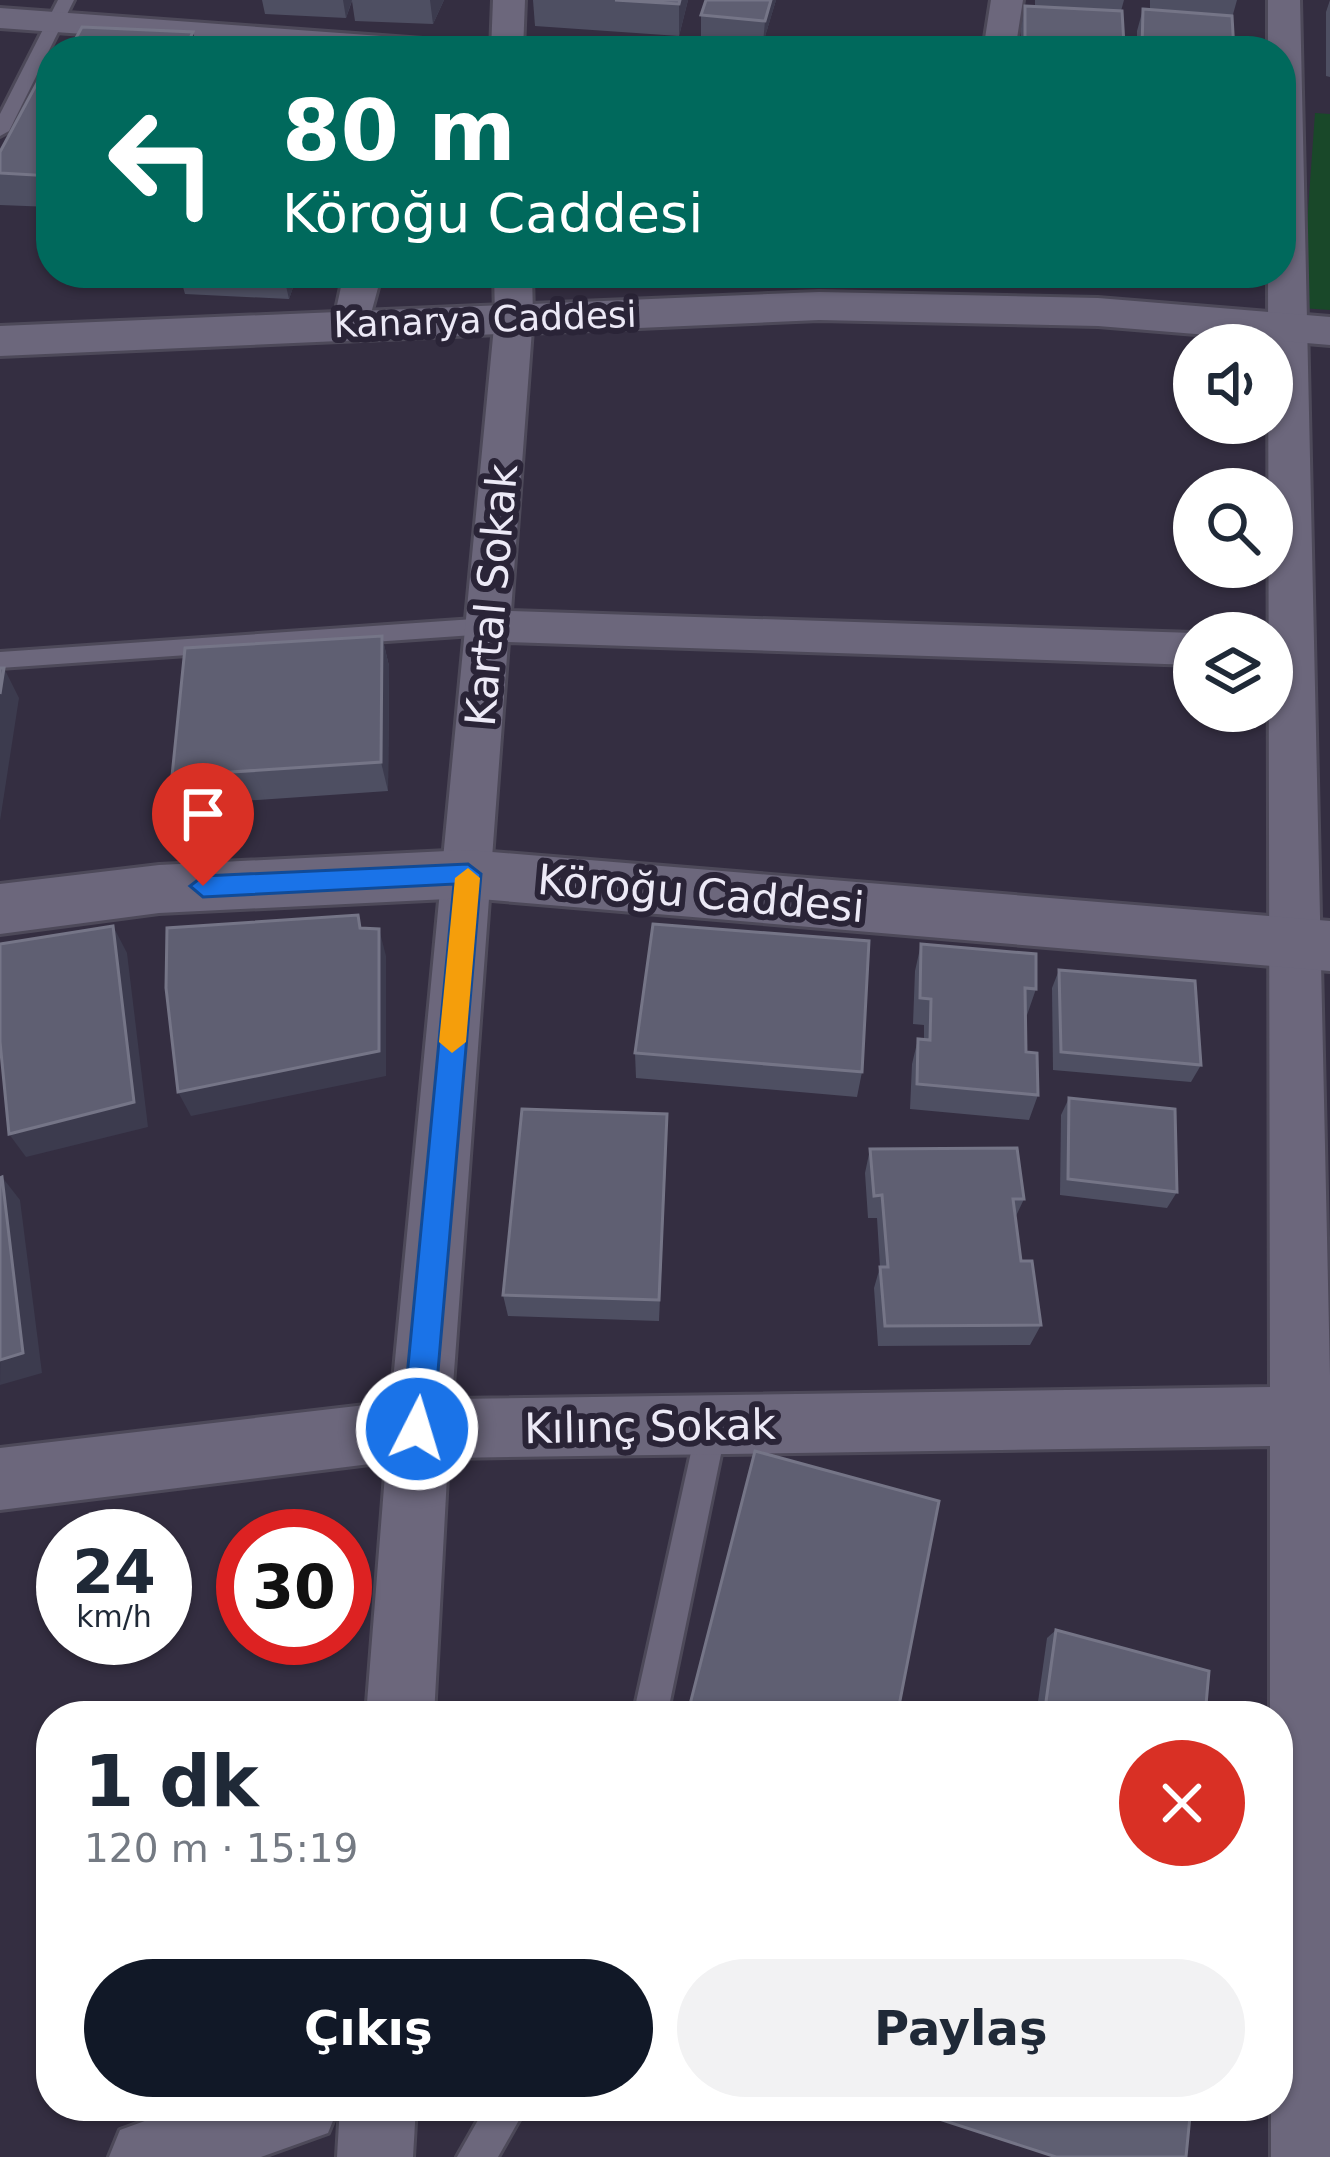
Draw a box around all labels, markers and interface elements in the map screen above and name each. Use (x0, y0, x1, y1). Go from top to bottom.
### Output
text: 80 m (282, 82, 516, 180)
icon: left (84, 84, 240, 240)
text: Köroğu Caddesi (282, 182, 703, 245)
street label: Kanarya Caddesi (333, 294, 637, 345)
map controls (1173, 324, 1293, 732)
button: sound (1173, 324, 1293, 444)
street label: Kartal Sokak (456, 461, 527, 728)
button: search (1173, 468, 1293, 588)
button: layers (1173, 612, 1293, 732)
pin (152, 763, 254, 886)
icon: arrive (170, 781, 236, 847)
street label: Köroğu Caddesi (536, 855, 866, 932)
position arrow (354, 1366, 480, 1492)
street label: Kılınç Sokak (524, 1400, 777, 1453)
speed limit sign: 30 (216, 1509, 372, 1665)
text: 24 (72, 1537, 156, 1607)
text: km/h (76, 1599, 152, 1634)
text: 1 dk (84, 1739, 259, 1823)
button: close (1119, 1740, 1245, 1866)
text: 120 m · 15:19 (84, 1826, 358, 1871)
button: Çıkış (84, 1959, 653, 2097)
button: Paylaş (677, 1959, 1245, 2097)

